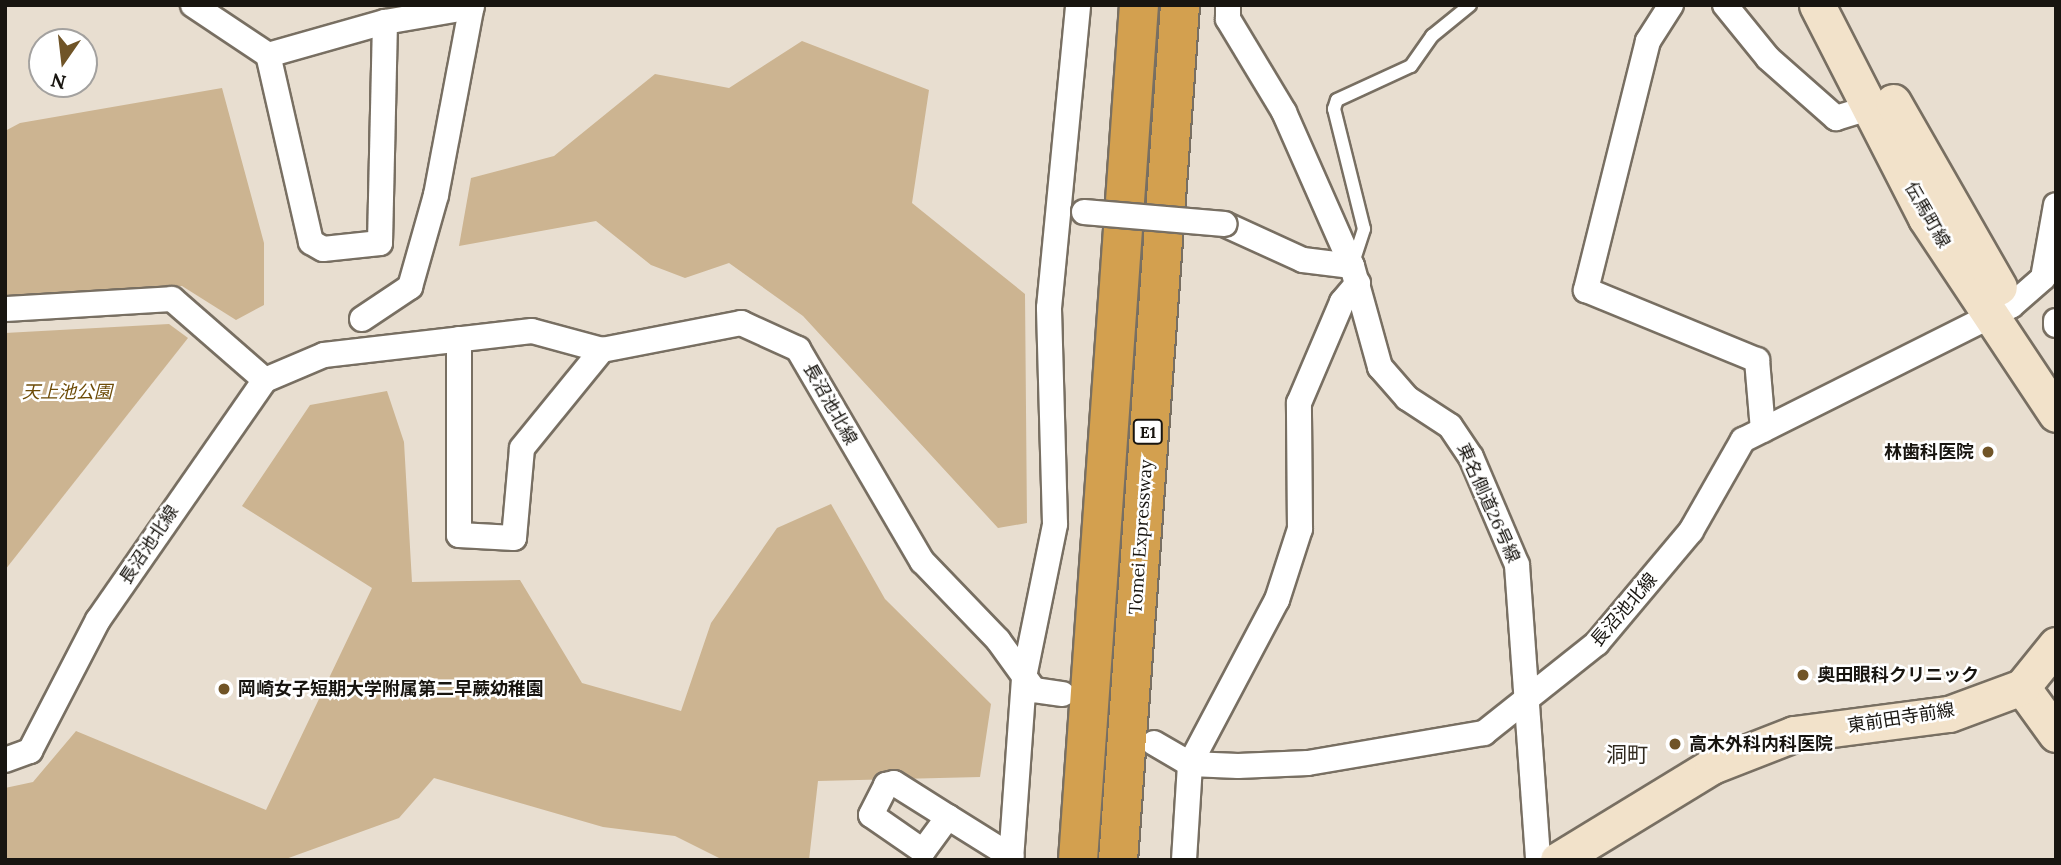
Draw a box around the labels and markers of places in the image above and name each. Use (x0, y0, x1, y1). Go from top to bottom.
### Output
place label: 林歯科医院 (1884, 441, 1974, 463)
marker: 林歯科医院 (1980, 444, 1996, 460)
place label: 奥田眼科クリニック (1817, 664, 1979, 686)
marker: 奥田眼科クリニック (1795, 667, 1811, 683)
place label: 岡崎女子短期大学附属第二早蕨幼稚園 (238, 678, 544, 700)
marker: 岡崎女子短期大学附属第二早蕨幼稚園 (216, 681, 232, 697)
place label: 高木外科内科医院 (1689, 733, 1833, 755)
marker: 高木外科内科医院 (1667, 736, 1683, 752)

